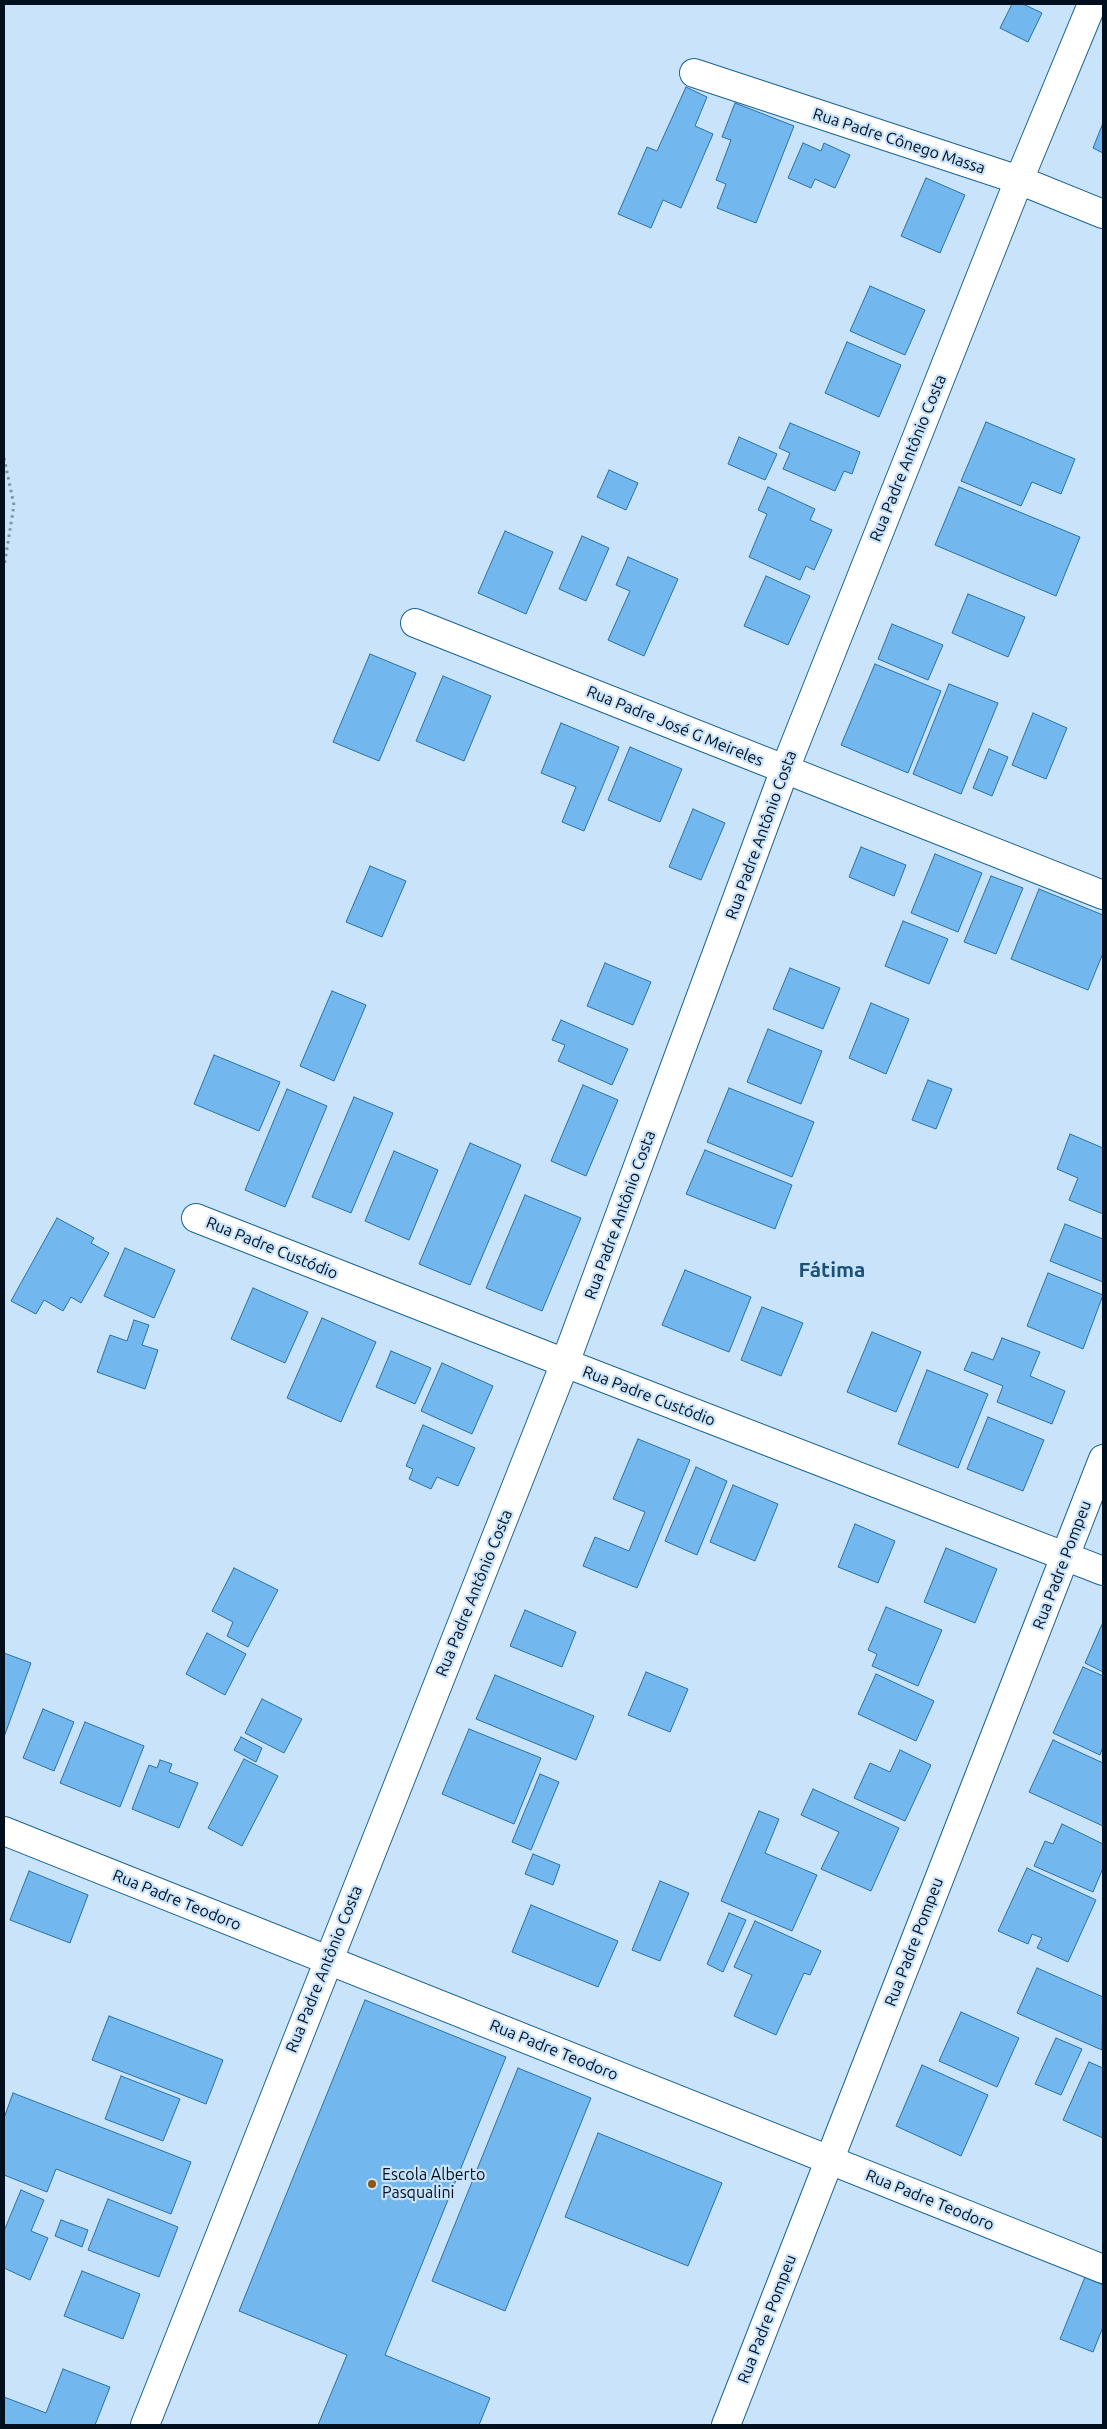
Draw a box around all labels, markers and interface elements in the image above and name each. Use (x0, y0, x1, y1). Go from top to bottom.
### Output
street label: Rua Padre Cônego Massa (810, 104, 988, 178)
street label: Rua Padre Antônio Costa (866, 372, 950, 544)
street label: Rua Padre José G Meireles (584, 682, 766, 770)
street label: Rua Padre Antônio Costa (721, 748, 801, 922)
street label: Rua Padre Antônio Costa (580, 1128, 660, 1302)
street label: Rua Padre Custódio (203, 1213, 341, 1283)
district label: Fátima (798, 1257, 866, 1283)
street label: Rua Padre Custódio (580, 1362, 718, 1430)
street label: Rua Padre Pompeu (1029, 1498, 1095, 1632)
street label: Rua Padre Antônio Costa (432, 1507, 516, 1679)
street label: Rua Padre Teodoro (110, 1865, 244, 1935)
street label: Rua Padre Pompeu (881, 1875, 947, 2009)
street label: Rua Padre Antônio Costa (282, 1883, 366, 2055)
street label: Rua Padre Teodoro (487, 2015, 621, 2085)
place label: Escola Alberto Pasqualini (382, 2165, 485, 2203)
street label: Rua Padre Teodoro (863, 2165, 997, 2235)
marker: Escola Alberto Pasqualini (366, 2178, 378, 2190)
street label: Rua Padre Pompeu (734, 2252, 800, 2386)

